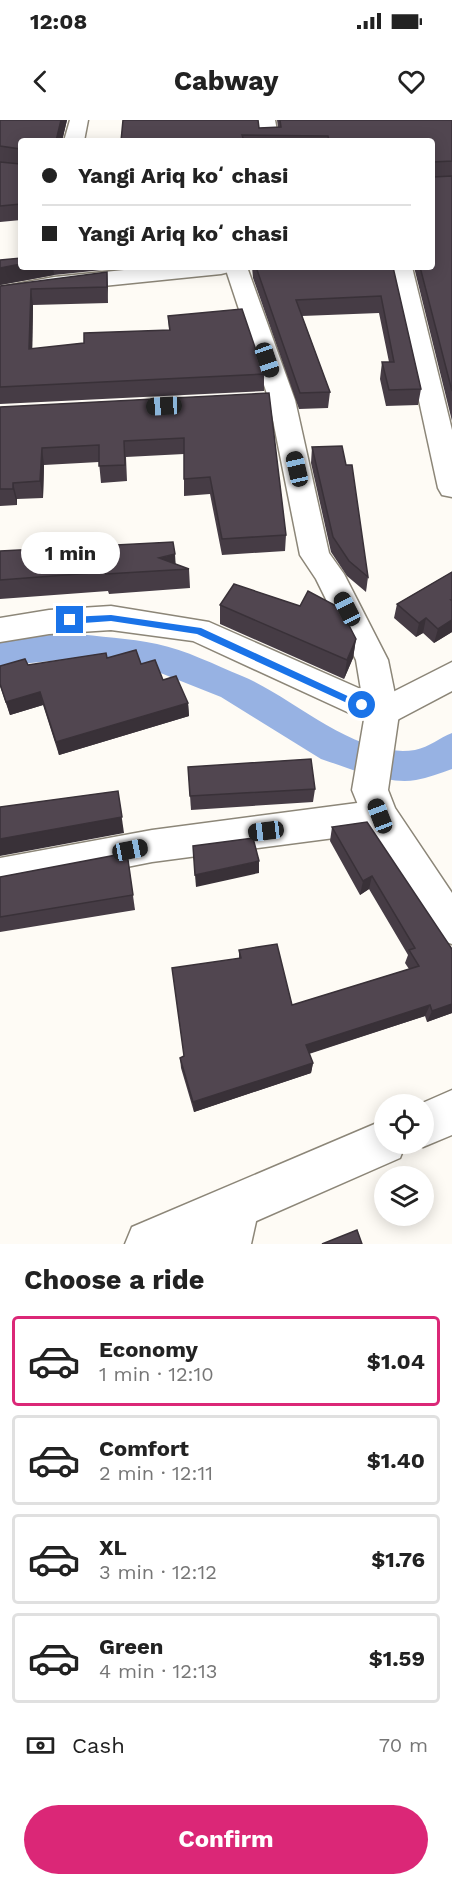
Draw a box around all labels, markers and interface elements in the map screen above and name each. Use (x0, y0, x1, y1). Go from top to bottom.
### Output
text: 12:08 (30, 9, 87, 34)
icon: back (24, 65, 57, 98)
text: Cabway (174, 65, 278, 97)
icon: heart (395, 65, 428, 98)
text: Yangi Ariq koʻchasi (78, 163, 288, 188)
text: Yangi Ariq koʻchasi (78, 221, 288, 246)
car (253, 340, 281, 380)
car (146, 396, 182, 416)
car (284, 449, 310, 489)
callout: 1 min (20, 533, 119, 575)
text: 1 min (45, 541, 96, 565)
car (331, 589, 363, 629)
route end (56, 606, 83, 633)
route start (348, 691, 375, 718)
car (365, 796, 395, 836)
car (247, 820, 285, 842)
car (111, 838, 149, 862)
map controls (374, 1094, 434, 1226)
button: locate (374, 1094, 434, 1154)
button: layers (374, 1166, 434, 1226)
text: Choose a ride (24, 1264, 204, 1296)
icon: car (27, 1334, 81, 1388)
text: Economy (99, 1337, 198, 1362)
text: $1.04 (367, 1349, 425, 1374)
text: 1 min · 12:10 (99, 1362, 214, 1386)
icon: car (27, 1433, 81, 1487)
text: Comfort (99, 1436, 189, 1461)
text: $1.40 (367, 1448, 425, 1473)
text: 2 min · 12:11 (99, 1461, 213, 1485)
icon: car (27, 1532, 81, 1586)
text: XL (99, 1535, 127, 1560)
text: $1.76 (371, 1547, 425, 1572)
text: 3 min · 12:12 (99, 1560, 217, 1584)
icon: car (27, 1631, 81, 1685)
text: Green (99, 1634, 163, 1659)
text: $1.59 (369, 1646, 425, 1671)
text: 4 min · 12:13 (99, 1659, 217, 1683)
icon: cash (24, 1729, 57, 1762)
text: Cash (72, 1733, 125, 1758)
text: 70 m (379, 1733, 428, 1757)
button: Confirm (24, 1805, 428, 1874)

